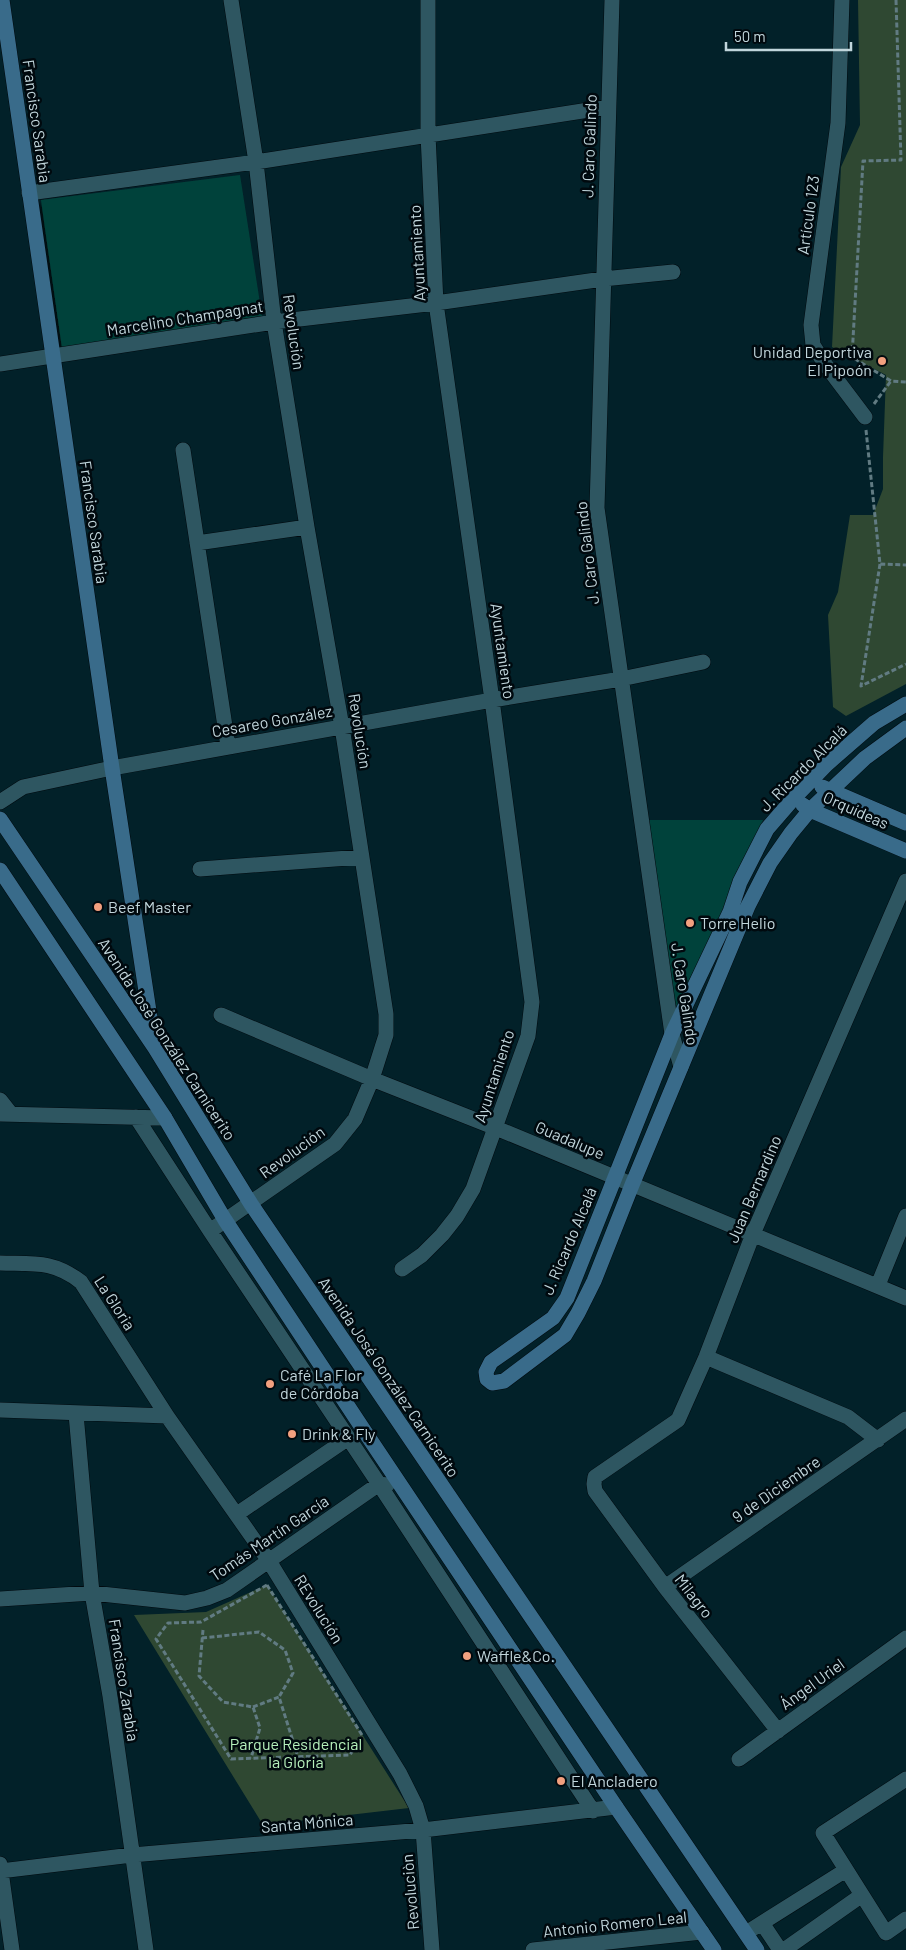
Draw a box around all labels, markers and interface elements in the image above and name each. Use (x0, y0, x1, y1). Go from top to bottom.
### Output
scale bar (726, 20, 851, 52)
text: 50 m (734, 27, 766, 45)
street label: Francisco Sarabia (19, 58, 56, 184)
street label: J. Caro Galindo (577, 94, 600, 198)
street label: Artículo 123 (793, 174, 822, 256)
street label: Ayuntamiento (404, 204, 429, 302)
street label: Revolución (280, 293, 309, 371)
street label: Marcelino Champagnat (105, 296, 265, 339)
place label: Unidad Deportiva El Pipoón (753, 342, 872, 379)
marker: Unidad Deportiva El Pipoón (876, 355, 888, 367)
street label: Francisco Sarabia (76, 459, 113, 585)
street label: J. Caro Galindo (571, 500, 602, 606)
street label: Ayuntamiento (487, 602, 520, 700)
street label: Revolución (345, 692, 376, 770)
street label: Cesareo González (210, 701, 334, 740)
street label: J. Ricardo Alcalá (755, 720, 850, 815)
street label: Orquídeas (821, 787, 892, 832)
place label: Beef Master (108, 897, 191, 916)
marker: Beef Master (92, 901, 104, 913)
place label: Torre Helio (700, 913, 775, 932)
marker: Torre Helio (684, 917, 696, 929)
street label: Avenida José González Carnicerito (95, 934, 240, 1144)
street label: J. Caro Galindo (668, 941, 703, 1047)
street label: Ayuntamiento (470, 1027, 517, 1125)
street label: Guadalupe (533, 1117, 607, 1163)
street label: Revolución (255, 1122, 328, 1182)
street label: Juan Bernardino (722, 1132, 785, 1245)
street label: J. Ricardo Alcalá (537, 1184, 600, 1298)
street label: La Gloria (91, 1272, 140, 1333)
street label: Avenida José González Carnicerito (315, 1273, 464, 1481)
place label: Café La Flor de Córdoba (280, 1365, 362, 1402)
marker: Café La Flor de Córdoba (264, 1378, 276, 1390)
place label: Drink & Fly (302, 1424, 376, 1443)
marker: Drink & Fly (286, 1428, 298, 1440)
street label: 9 de Diciembre (728, 1451, 823, 1526)
street label: Tomás Martín García (206, 1491, 332, 1584)
street label: Milagro (671, 1570, 717, 1621)
street label: REvolución (291, 1571, 348, 1647)
street label: Francisco Zarabia (105, 1617, 144, 1742)
place label: Waffle&Co. (477, 1646, 555, 1665)
marker: Waffle&Co. (461, 1650, 473, 1662)
street label: Ángel Uriel (776, 1654, 848, 1713)
park label: Parque Residencial la Gloria (230, 1734, 362, 1771)
place label: El Ancladero (571, 1771, 658, 1790)
marker: El Ancladero (555, 1775, 567, 1787)
street label: Santa Mónica (260, 1809, 354, 1836)
street label: Revoluciòn (397, 1853, 422, 1931)
street label: Antonio Romero Leal (542, 1907, 688, 1940)

